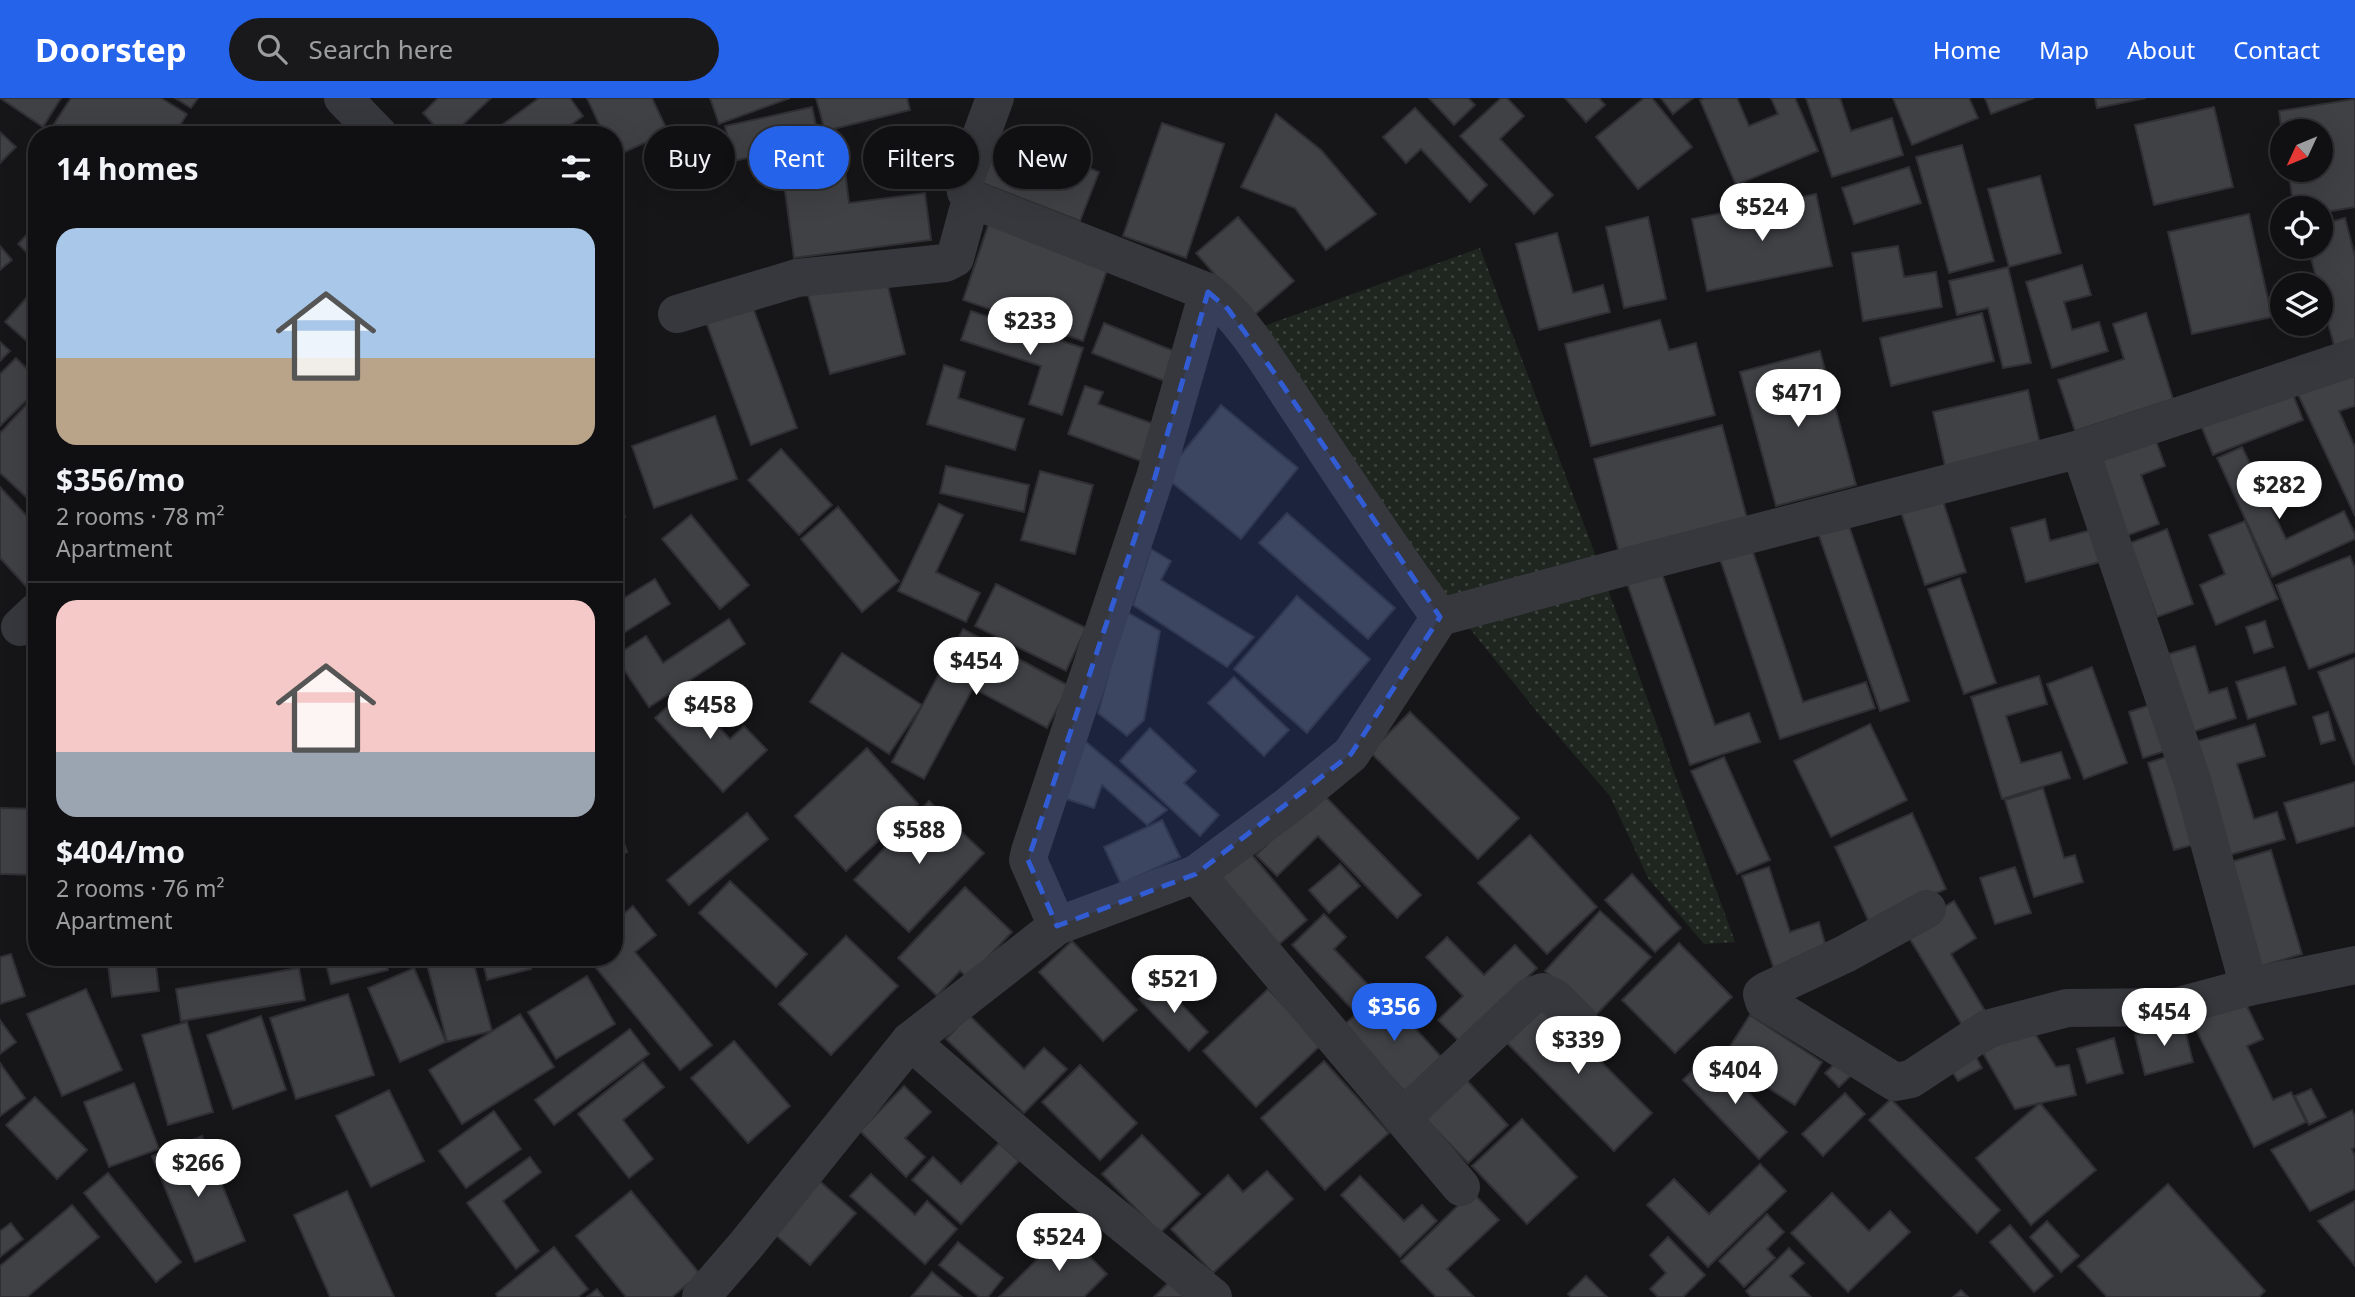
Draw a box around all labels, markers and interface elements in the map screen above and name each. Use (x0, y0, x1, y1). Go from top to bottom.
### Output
search box (229, 18, 719, 81)
text: Doorstep (35, 27, 187, 72)
icon: search (253, 30, 291, 68)
text: Search here (309, 31, 453, 67)
text: Home (1933, 33, 2001, 66)
text: Map (2039, 33, 2089, 66)
text: About (2127, 33, 2195, 66)
text: Contact (2233, 33, 2320, 66)
north arrow (2270, 119, 2333, 182)
map controls (2270, 119, 2333, 336)
chip: Buy (644, 126, 735, 189)
chip: Rent (749, 126, 849, 189)
chip: Filters (863, 126, 979, 189)
chip: New (993, 126, 1091, 189)
text: 14 homes (56, 148, 199, 189)
icon: filters (557, 149, 595, 187)
pin: $524 (1721, 184, 1803, 243)
text: $524 (1736, 190, 1788, 222)
button: locate (2270, 196, 2333, 259)
icon: home (263, 273, 389, 399)
button: layers (2270, 273, 2333, 336)
pin: $233 (989, 298, 1071, 357)
text: $233 (1004, 304, 1056, 336)
pin: $471 (1757, 370, 1839, 429)
text: $471 (1772, 376, 1824, 408)
text: $356/mo (56, 459, 185, 500)
pin: $282 (2238, 462, 2320, 521)
text: $282 (2253, 468, 2305, 500)
text: 2 rooms · 78 m² (56, 500, 225, 532)
text: Apartment (56, 532, 173, 564)
pin: $454 (935, 638, 1017, 697)
text: $454 (950, 644, 1002, 676)
icon: home (263, 645, 389, 771)
pin: $458 (669, 682, 751, 741)
text: $458 (684, 688, 736, 720)
pin: $588 (878, 806, 960, 866)
text: $588 (893, 813, 945, 845)
text: $404/mo (56, 831, 185, 872)
text: 2 rooms · 76 m² (56, 872, 225, 904)
text: Apartment (56, 904, 173, 936)
pin: $521 (1133, 956, 1215, 1015)
text: $521 (1148, 962, 1200, 994)
pin: $356 (1353, 984, 1435, 1043)
pin: $454 (2123, 988, 2205, 1048)
text: $356 (1368, 990, 1420, 1022)
text: $454 (2138, 995, 2190, 1027)
pin: $339 (1537, 1016, 1619, 1076)
text: $339 (1552, 1023, 1604, 1055)
pin: $404 (1694, 1046, 1776, 1106)
text: $404 (1709, 1053, 1761, 1085)
pin: $266 (157, 1140, 239, 1199)
text: $266 (172, 1146, 224, 1178)
pin: $524 (1018, 1214, 1100, 1273)
text: $524 (1033, 1220, 1085, 1252)

